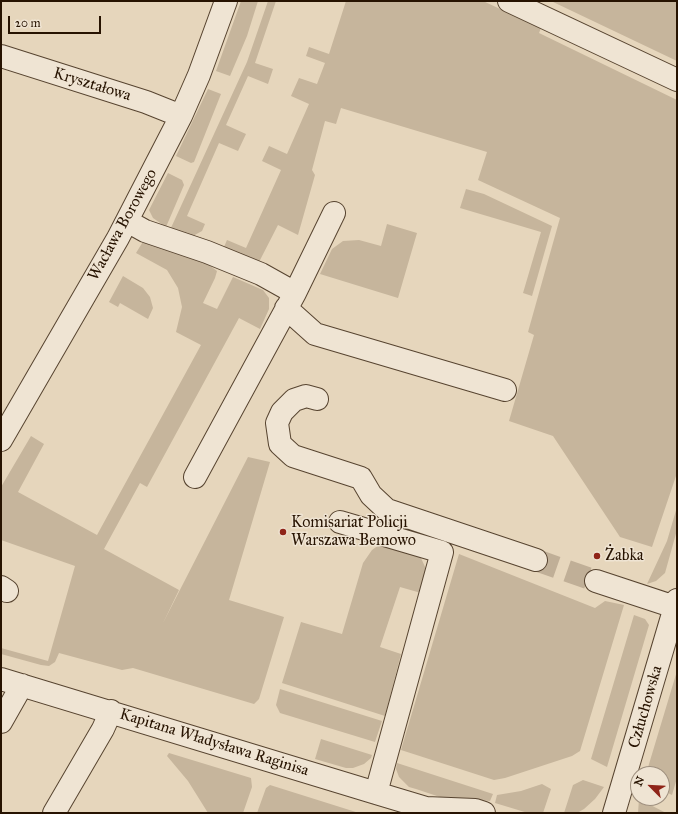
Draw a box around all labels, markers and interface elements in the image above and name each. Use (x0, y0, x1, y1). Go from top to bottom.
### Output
scale bar (10, 8, 103, 34)
text: 20 m (15, 16, 41, 30)
street label: Kryształowa (51, 64, 133, 106)
street label: Wacława Borowego (84, 166, 162, 284)
place label: Komisariat Policji Warszawa Bemowo (291, 513, 416, 551)
marker: Komisariat Policji Warszawa Bemowo (278, 527, 288, 537)
place label: Żabka (605, 546, 644, 566)
marker: Żabka (592, 551, 602, 561)
street label: Człuchowska (625, 663, 667, 751)
street label: Kapitana Władysława Raginisa (117, 705, 311, 781)
north arrow (630, 766, 670, 806)
text: N (632, 774, 647, 788)

